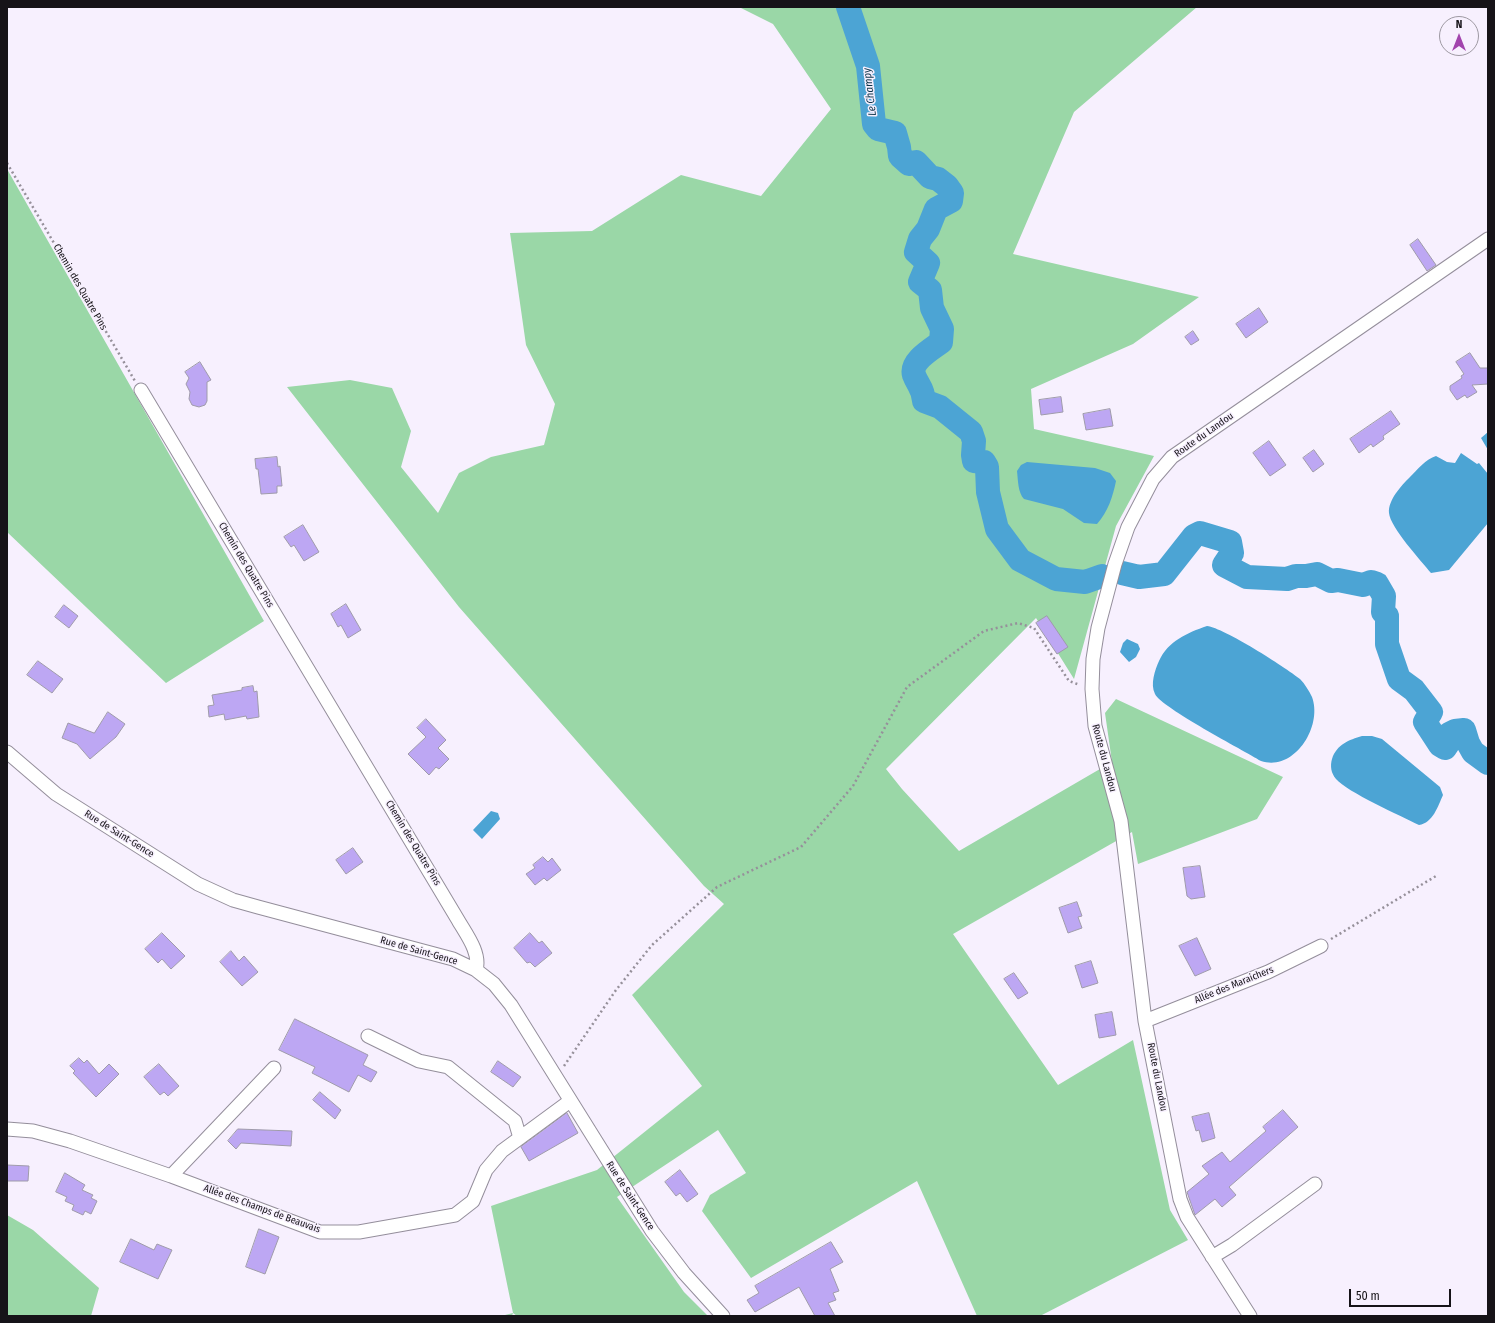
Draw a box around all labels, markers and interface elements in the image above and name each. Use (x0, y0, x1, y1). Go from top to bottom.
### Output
north arrow (1439, 16, 1479, 56)
text: N (1456, 18, 1462, 31)
water label: Le Champy (861, 67, 879, 117)
street label: Chemin des Quatre Pins (50, 242, 110, 332)
street label: Route du Landou (1172, 410, 1236, 460)
street label: Chemin des Quatre Pins (216, 520, 276, 610)
street label: Route du Landou (1089, 723, 1119, 793)
street label: Chemin des Quatre Pins (383, 798, 443, 888)
street label: Rue de Saint-Gence (82, 808, 156, 860)
street label: Rue de Saint-Gence (379, 934, 459, 968)
street label: Allée des Maraichers (1193, 964, 1275, 1006)
street label: Route du Landou (1144, 1042, 1170, 1112)
street label: Rue de Saint-Gence (603, 1159, 657, 1233)
street label: Allée des Champs de Beauvais (202, 1182, 322, 1236)
scale bar (1351, 1281, 1453, 1307)
text: 50 m (1356, 1289, 1380, 1303)

